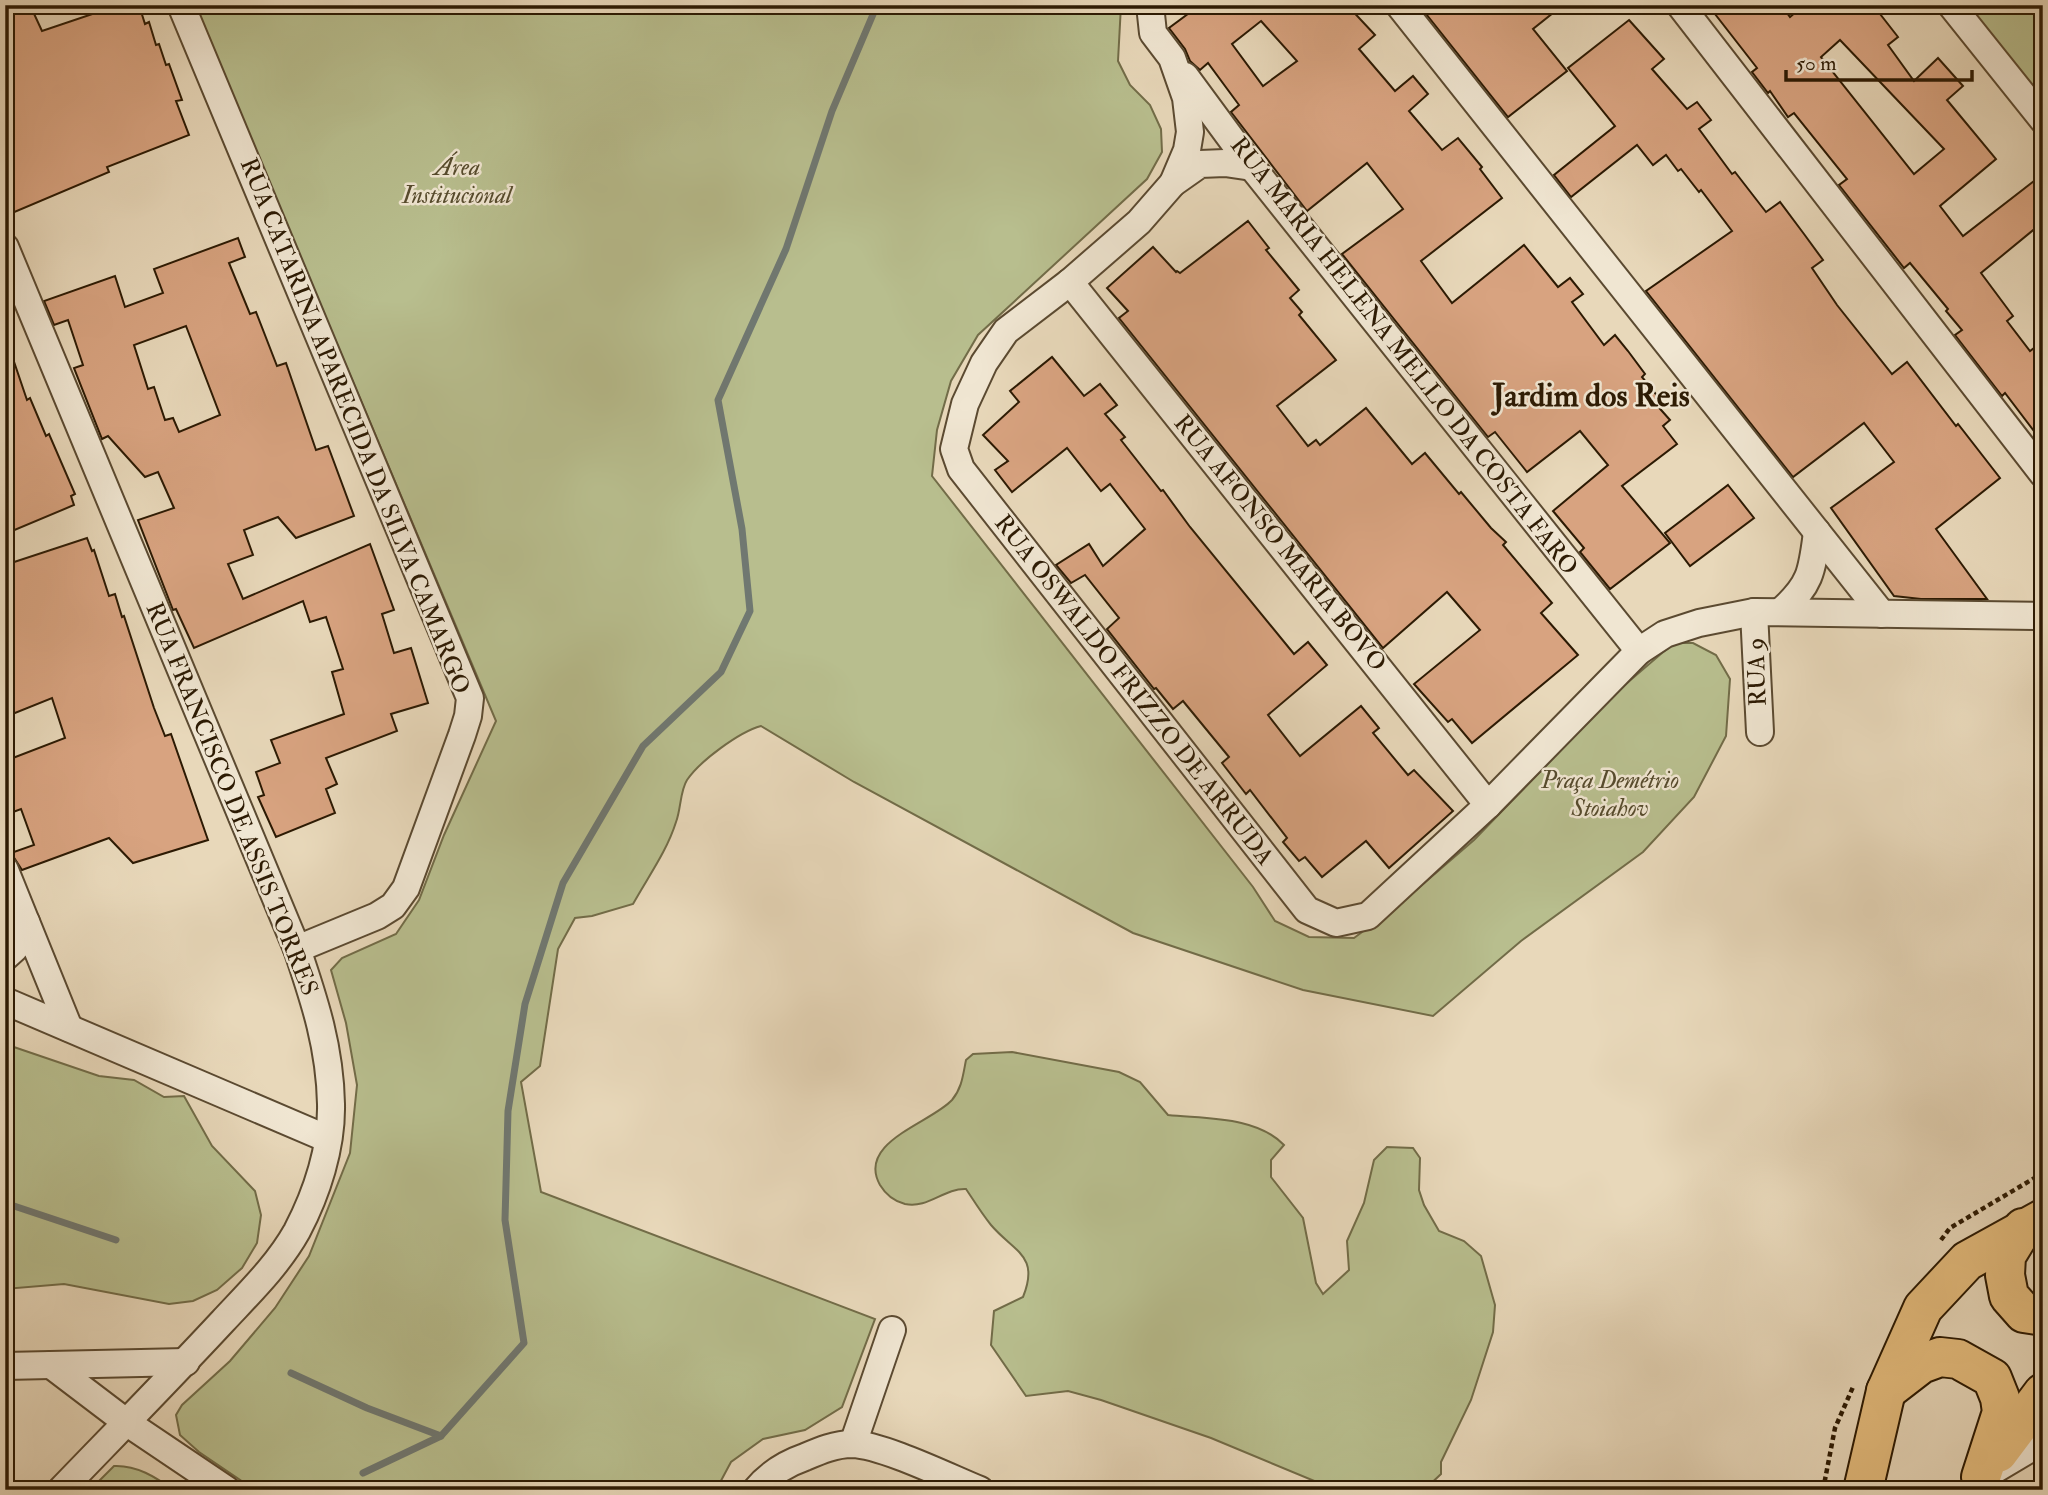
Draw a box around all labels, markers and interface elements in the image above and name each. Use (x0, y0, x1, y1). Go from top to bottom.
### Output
scale bar (1786, 38, 1971, 82)
text: 50 m (1796, 50, 1837, 77)
street label: RUA MARIA HELENA MELLO DA COSTA FARO (1223, 131, 1585, 581)
park label: Área Institucional (400, 151, 514, 211)
street label: RUA CATARINA APARECIDA DA SILVA CAMARGO (233, 153, 477, 699)
district label: Jardim dos Reis (1490, 376, 1690, 416)
street label: RUA AFONSO MARIA BOVO (1167, 408, 1393, 678)
street label: RUA OSWALDO FRIZZO DE ARRUDA (987, 508, 1281, 872)
street label: RUA FRANCISCO DE ASSIS TORRES (139, 598, 325, 1000)
street label: RUA 9 (1740, 637, 1774, 707)
park label: Praça Demétrio Stoiahov (1540, 765, 1679, 824)

